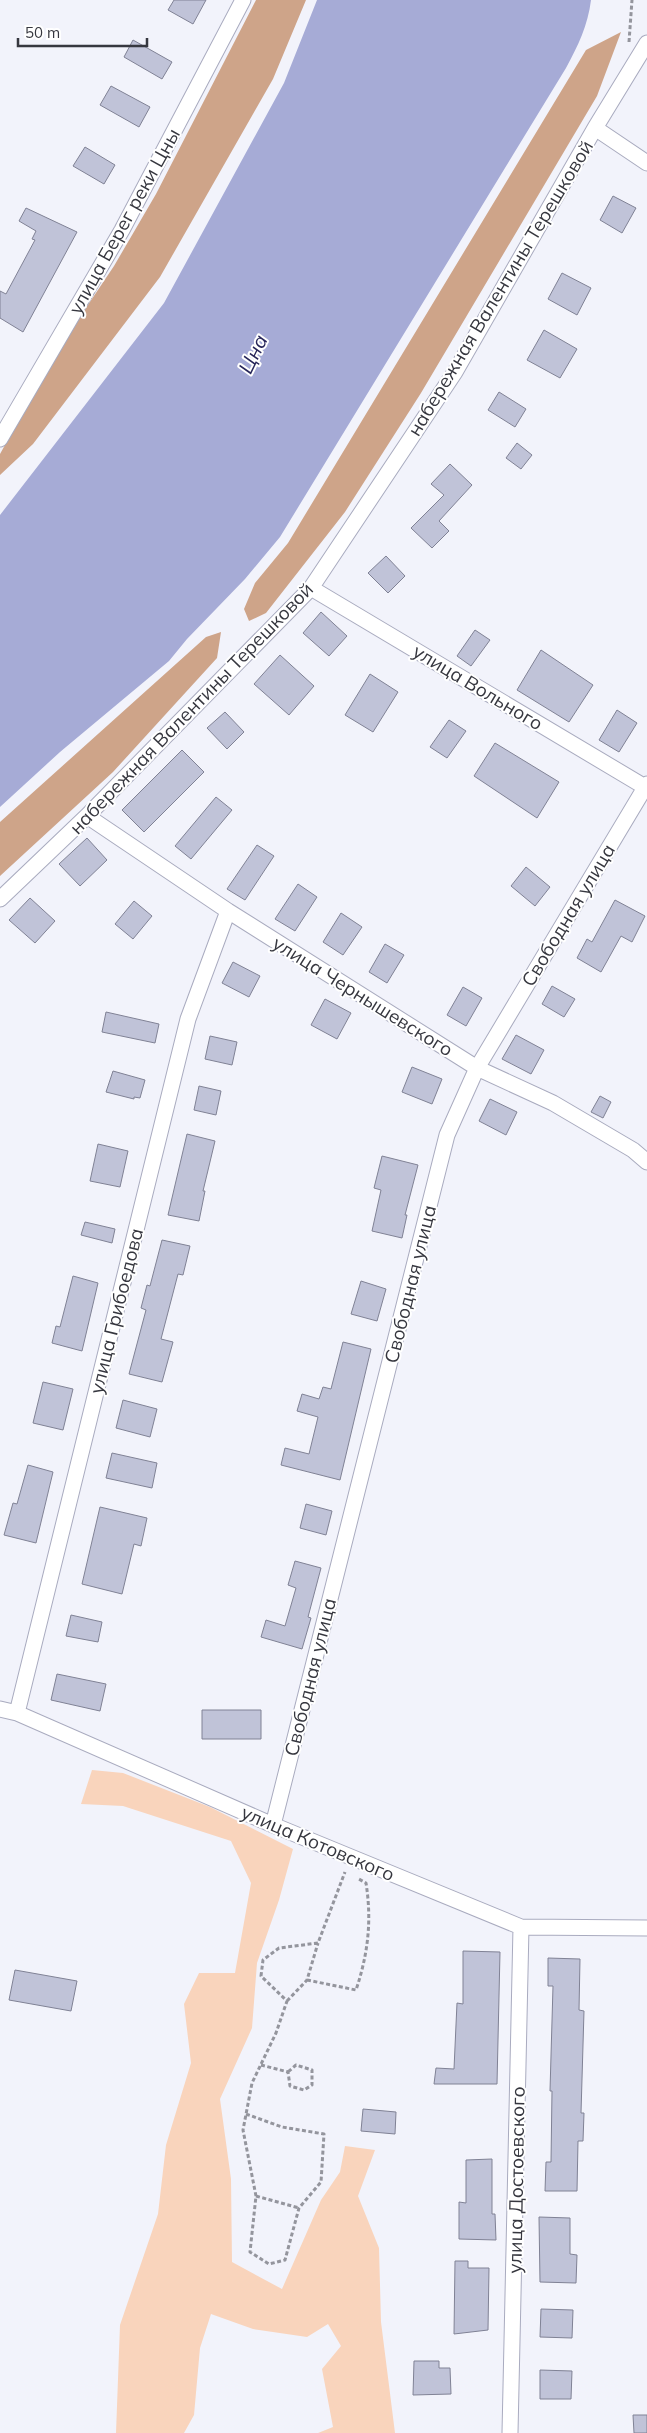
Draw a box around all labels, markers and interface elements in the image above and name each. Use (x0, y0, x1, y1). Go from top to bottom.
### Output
scale bar (18, 15, 146, 47)
text: 50 m (25, 23, 60, 42)
street label: улица Берег реки Цны (63, 124, 185, 318)
street label: набережная Валентины Терешковой (402, 136, 598, 440)
water label: Цна (232, 330, 273, 377)
street label: набережная Валентины Терешковой (64, 577, 318, 839)
street label: улица Вольного (409, 639, 547, 735)
street label: Свободная улица (516, 839, 620, 991)
street label: улица Чернышевского (268, 931, 458, 1061)
street label: Свободная улица (379, 1203, 441, 1365)
street label: улица Грибоедова (84, 1226, 148, 1396)
street label: Свободная улица (279, 1596, 341, 1758)
street label: улица Котовского (238, 1800, 398, 1886)
street label: улица Достоевского (502, 2086, 530, 2274)

